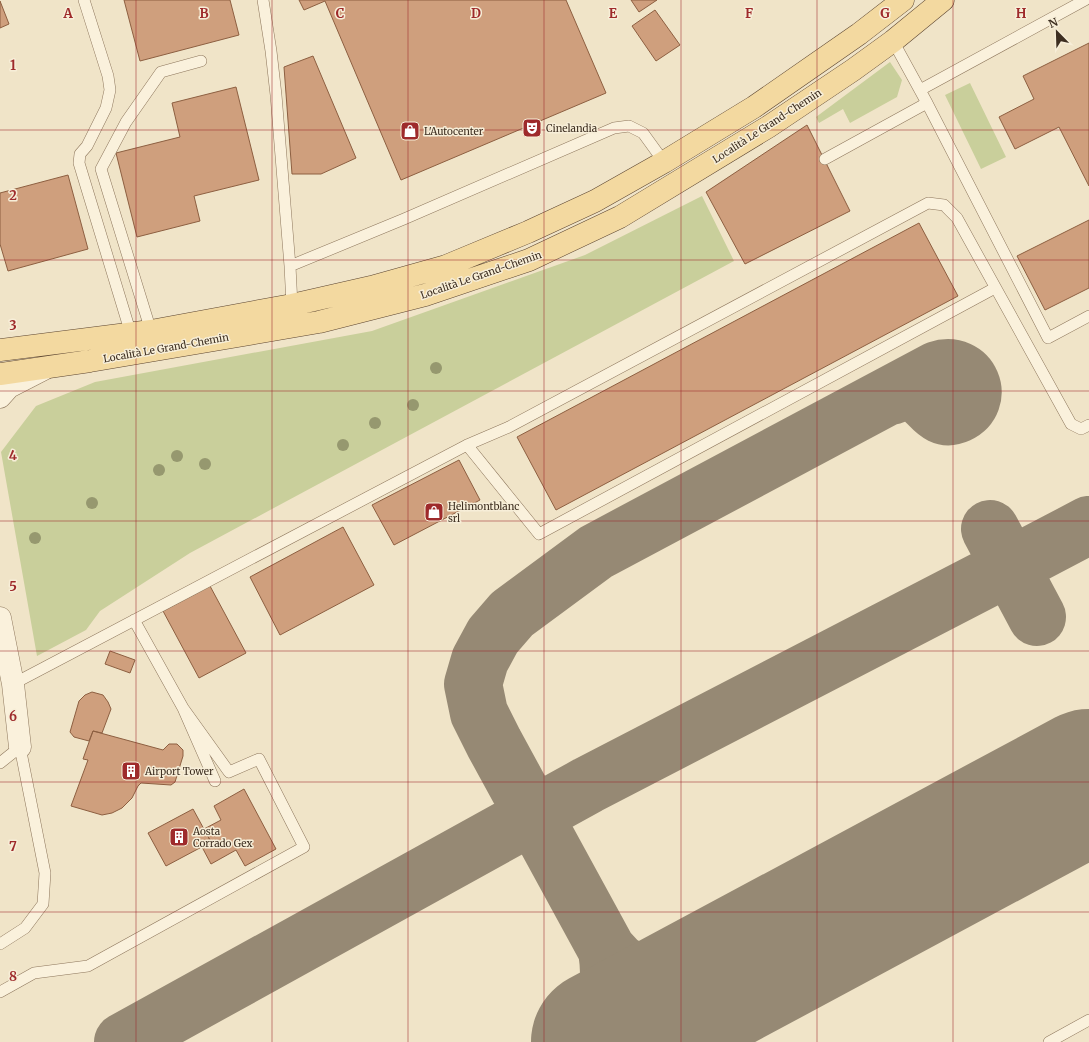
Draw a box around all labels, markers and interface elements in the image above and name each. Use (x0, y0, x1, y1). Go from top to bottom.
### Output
text: A (62, 5, 73, 22)
text: B (199, 5, 209, 22)
text: C (336, 5, 345, 22)
text: D (471, 5, 481, 22)
text: E (609, 5, 618, 22)
text: F (745, 5, 753, 22)
text: G (880, 5, 890, 22)
text: H (1016, 5, 1027, 22)
north arrow (1037, 12, 1077, 52)
text: N (1046, 15, 1060, 31)
text: 1 (10, 57, 16, 74)
street label: Località Le Grand-Chemin (710, 86, 824, 166)
theatre icon: Cinelandia (521, 117, 543, 139)
shop icon: L'Autocenter (399, 120, 421, 142)
place label: Cinelandia (546, 122, 598, 135)
place label: L'Autocenter (424, 125, 484, 138)
text: 2 (9, 187, 17, 204)
street label: Località Le Grand-Chemin (419, 248, 544, 302)
text: 3 (9, 317, 17, 334)
street label: Località Le Grand-Chemin (102, 330, 230, 365)
text: 4 (9, 447, 18, 464)
place label: Helimontblanc srl (448, 500, 519, 525)
shop icon: Helimontblanc srl (423, 501, 445, 523)
text: 5 (9, 578, 17, 595)
text: 6 (9, 708, 17, 725)
building icon: Airport Tower (120, 760, 142, 782)
place label: Airport Tower (144, 765, 214, 778)
place label: Aosta Corrado Gex (192, 825, 253, 850)
building icon: Aosta Corrado Gex (168, 826, 190, 848)
text: 7 (9, 838, 17, 855)
text: 8 (9, 968, 17, 985)

